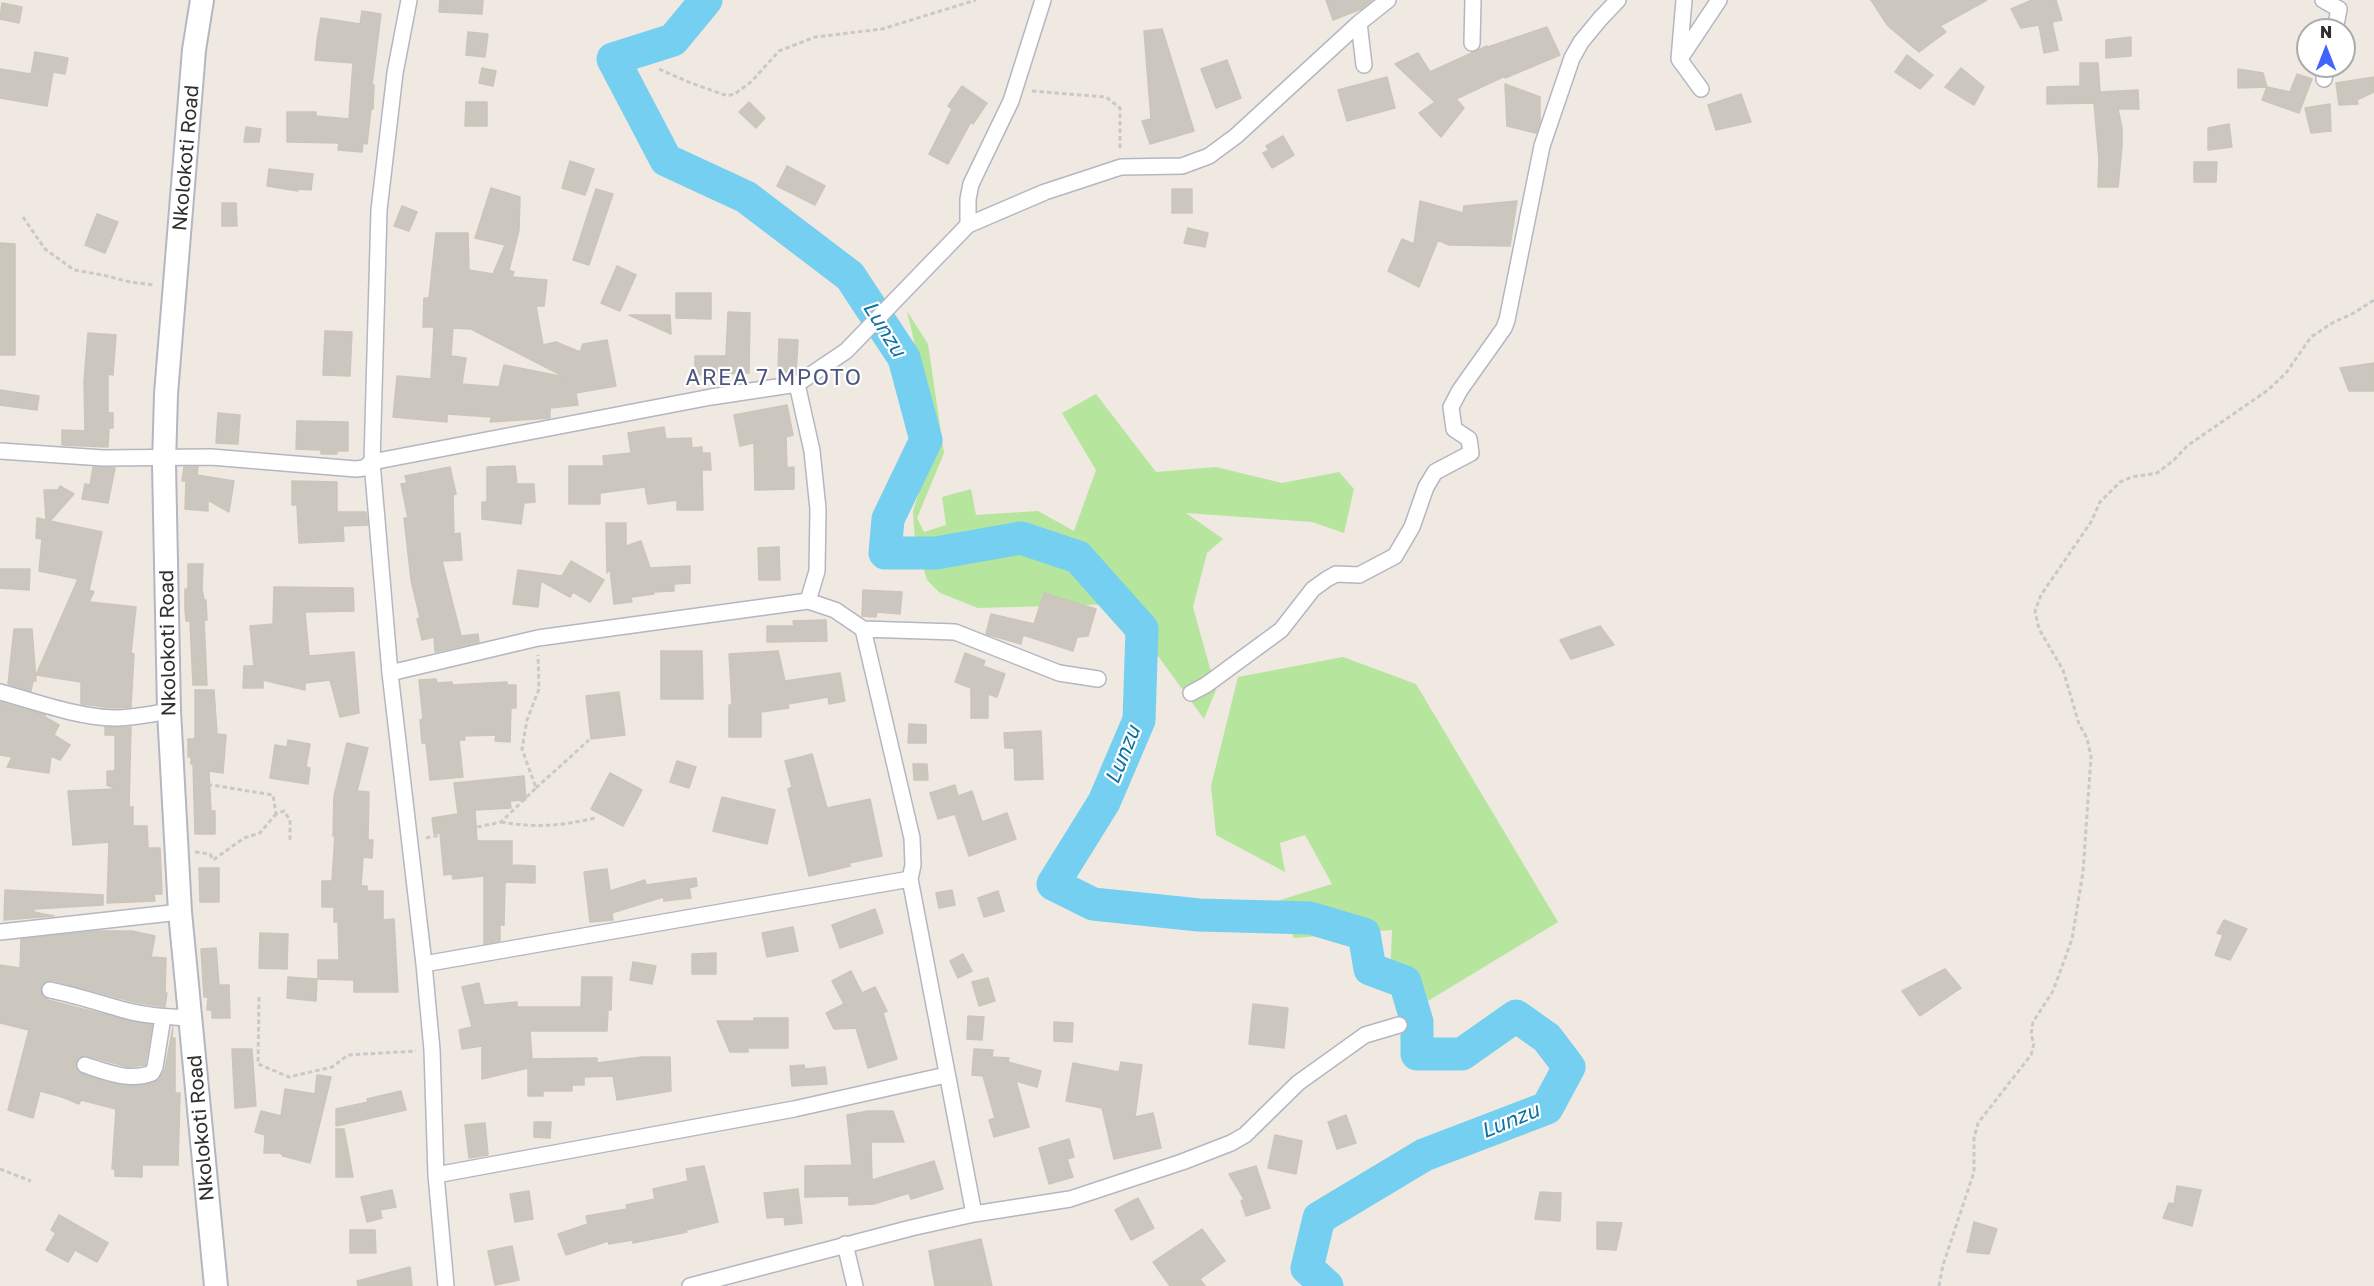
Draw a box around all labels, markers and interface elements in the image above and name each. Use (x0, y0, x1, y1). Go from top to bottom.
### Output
north arrow (2296, 18, 2356, 78)
text: N (2320, 22, 2332, 42)
street label: Nkolokoti Road (168, 84, 204, 232)
water label: Lunzu (857, 297, 911, 361)
district label: AREA 7 MPOTO (685, 365, 863, 391)
street label: Nkolokoti Road (155, 570, 181, 716)
water label: Lunzu (1100, 722, 1146, 788)
street label: Nkolokoti Road (183, 1054, 219, 1202)
water label: Lunzu (1477, 1098, 1543, 1144)

